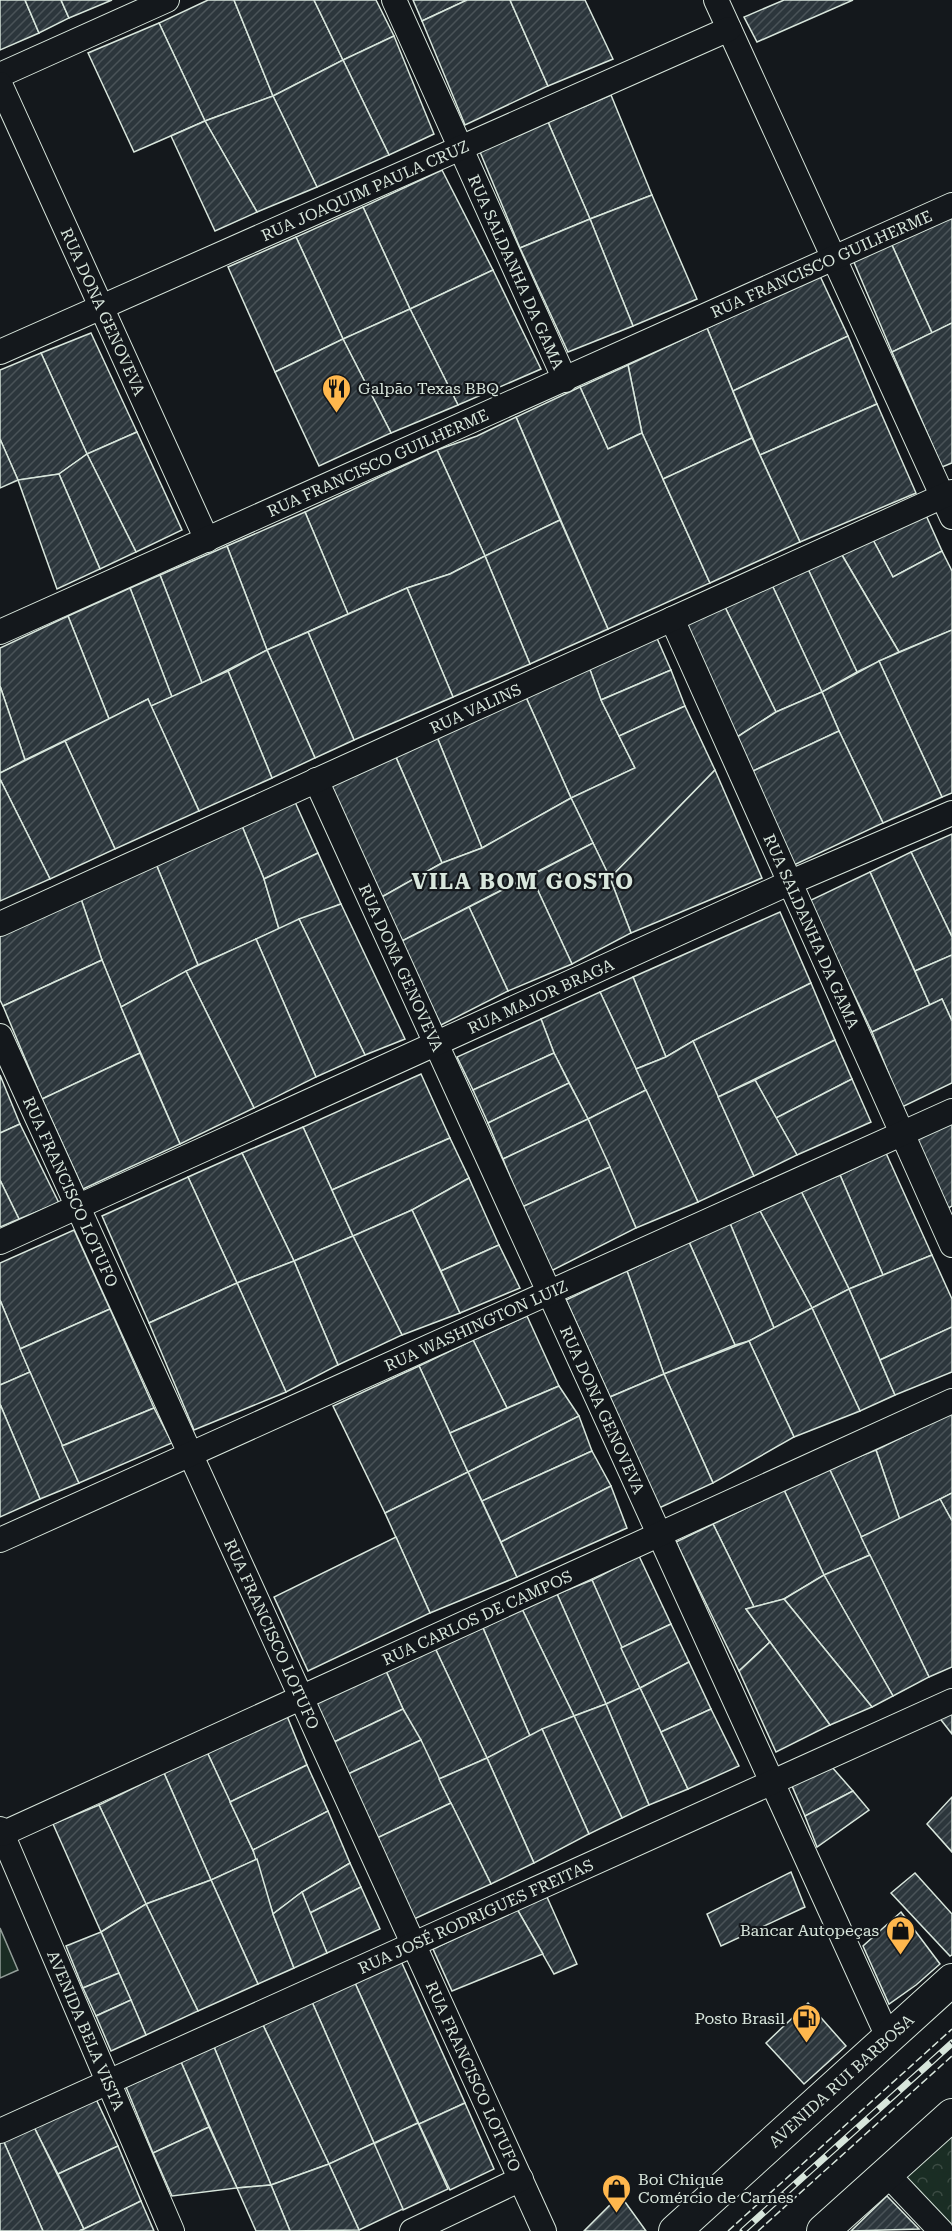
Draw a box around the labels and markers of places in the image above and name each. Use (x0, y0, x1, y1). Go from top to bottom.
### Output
restaurant icon: Galpão Texas BBQ (321, 372, 353, 414)
place label: Galpão Texas BBQ (358, 379, 499, 398)
shop icon: Bancar Autopeças (884, 1914, 916, 1956)
place label: Bancar Autopeças (740, 1921, 879, 1940)
fuel station icon: Posto Brasil (790, 2002, 822, 2044)
place label: Posto Brasil (695, 2009, 785, 2028)
place label: Boi Chique Comércio de Carnes (638, 2170, 794, 2207)
shop icon: Boi Chique Comércio de Carnes (601, 2172, 633, 2214)

